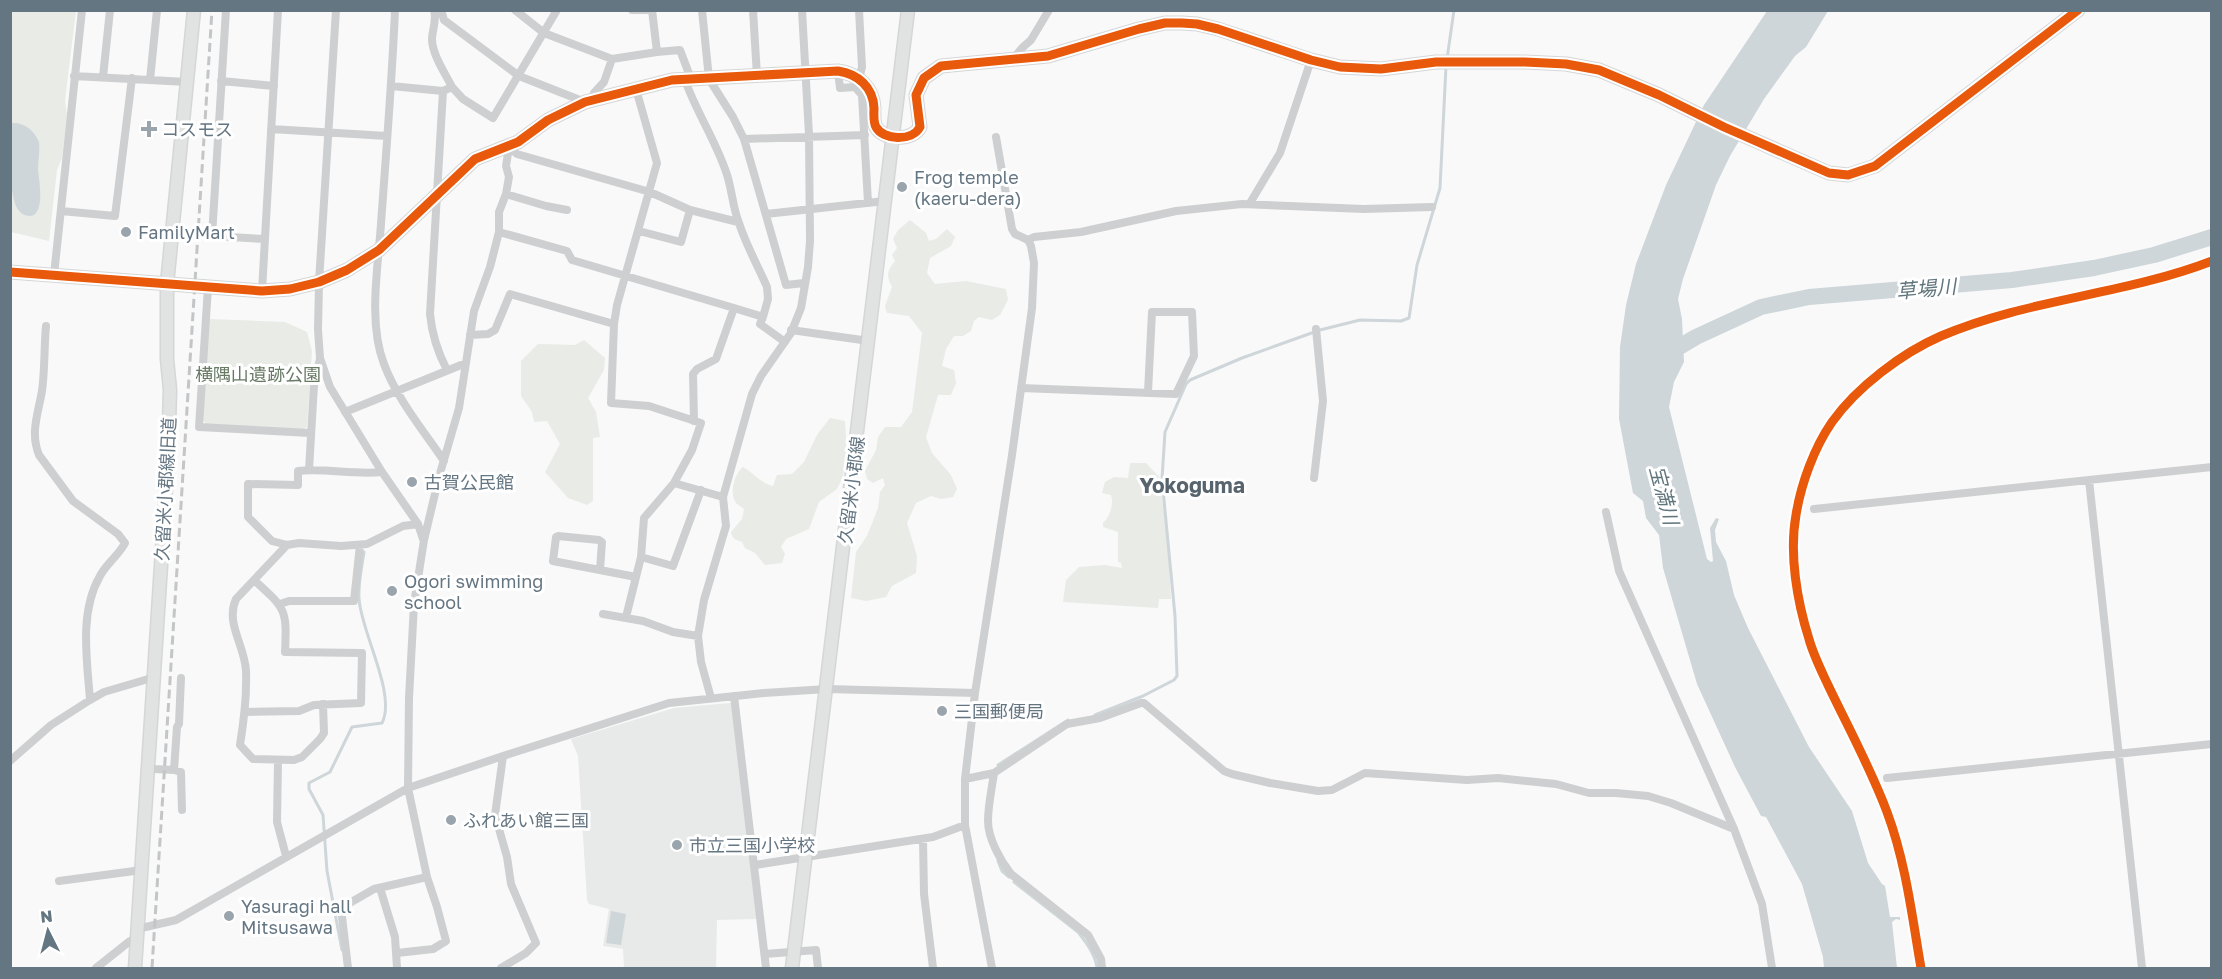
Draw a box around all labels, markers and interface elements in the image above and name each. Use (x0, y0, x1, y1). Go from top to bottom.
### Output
place label: コスモス (161, 118, 233, 140)
marker: コスモス (142, 122, 156, 136)
place label: Frog temple (kaeru-dera) (914, 166, 1022, 209)
marker: Frog temple (kaeru-dera) (895, 180, 909, 194)
place label: FamilyMart (138, 221, 235, 243)
marker: FamilyMart (119, 225, 133, 239)
water label: 草場川 (1895, 273, 1959, 303)
park label: 横隅山遺跡公園 (195, 363, 321, 385)
street label: 久留米小郡線旧道 (150, 417, 180, 561)
street label: 久留米小郡線 (834, 435, 868, 545)
water label: 宝満川 (1646, 463, 1685, 529)
place label: 古賀公民館 (424, 471, 514, 493)
district label: Yokoguma (1139, 472, 1245, 498)
marker: 古賀公民館 (405, 475, 419, 489)
place label: Ogori swimming school (404, 570, 543, 613)
marker: Ogori swimming school (385, 584, 399, 598)
place label: 三国郵便局 (954, 700, 1044, 722)
marker: 三国郵便局 (935, 704, 949, 718)
place label: ふれあい館三国 (463, 809, 589, 831)
marker: ふれあい館三国 (444, 813, 458, 827)
place label: 市立三国小学校 (689, 834, 815, 856)
marker: 市立三国小学校 (670, 838, 684, 852)
place label: Yasuragi hall Mitsusawa (241, 895, 352, 938)
north arrow (18, 901, 78, 961)
text: N (39, 906, 54, 927)
marker: Yasuragi hall Mitsusawa (222, 909, 236, 923)

